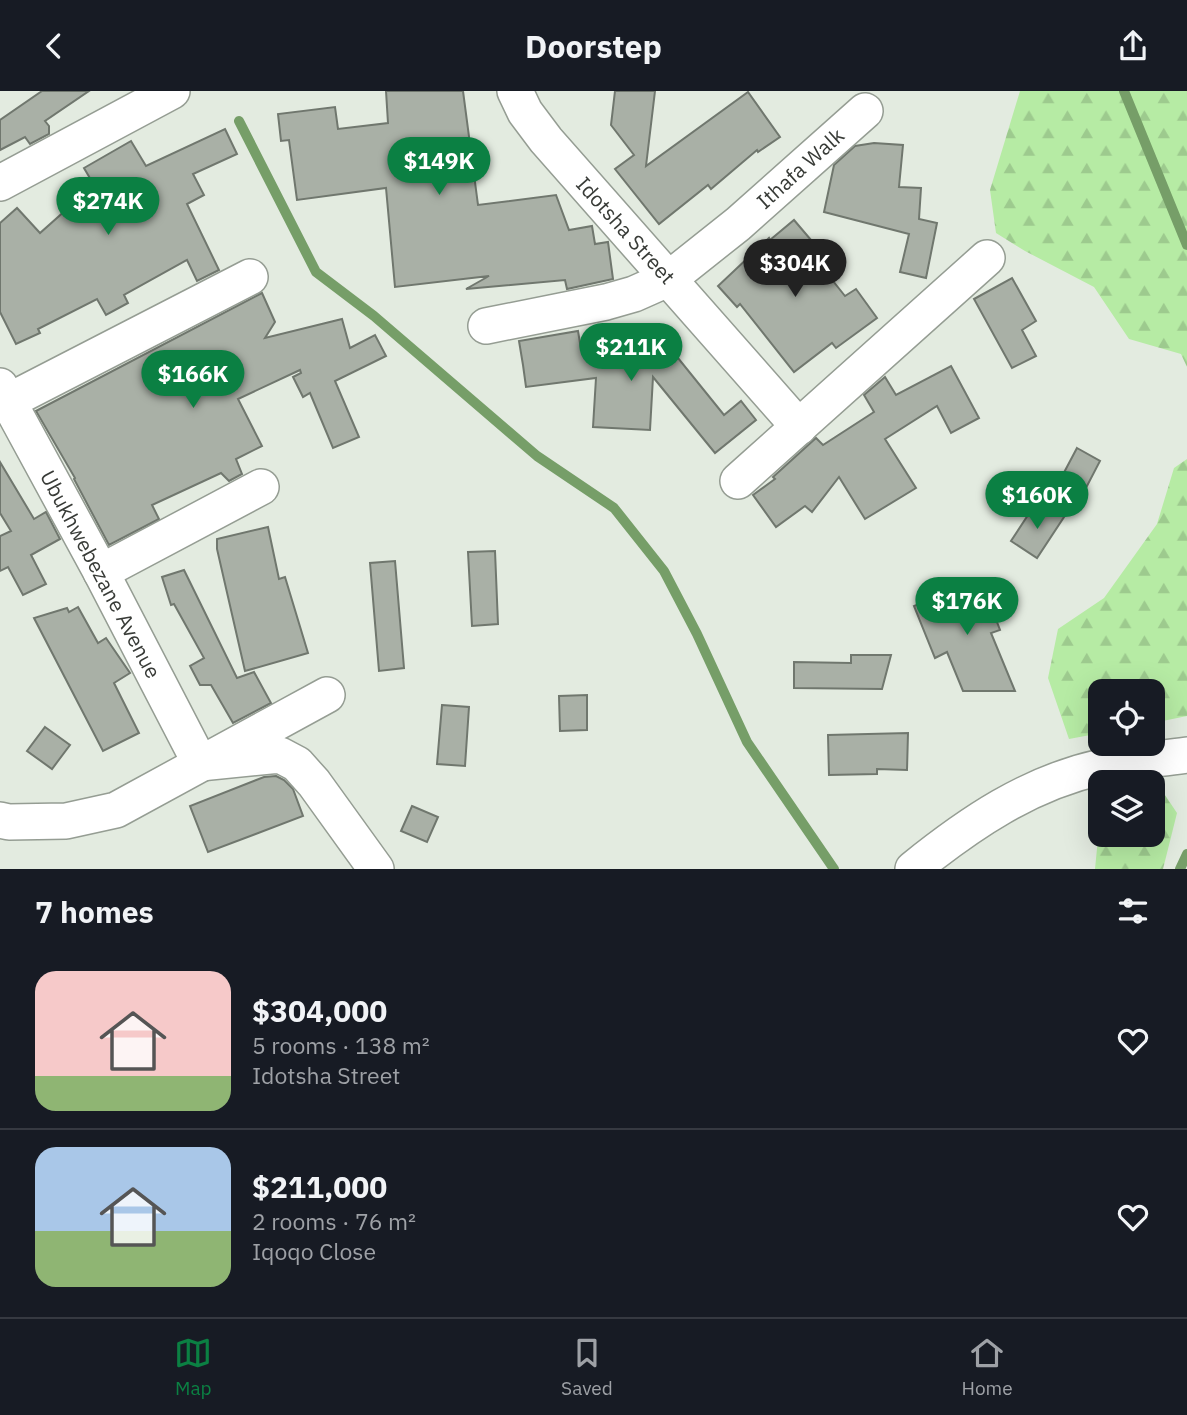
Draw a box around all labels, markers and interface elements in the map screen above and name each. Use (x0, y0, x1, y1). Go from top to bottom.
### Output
text: Doorstep (525, 25, 662, 67)
icon: back (35, 27, 73, 65)
icon: share (1114, 27, 1152, 65)
street label: Ithafa Walk (750, 121, 850, 215)
pin: $149K (390, 137, 488, 197)
text: $149K (403, 145, 475, 175)
street label: Idotsha Street (570, 170, 682, 290)
pin: $274K (59, 177, 157, 237)
text: $274K (72, 185, 144, 215)
pin: $304K (746, 239, 844, 299)
text: $304K (759, 247, 831, 277)
pin: $211K (582, 323, 680, 383)
text: $211K (595, 331, 667, 361)
pin: $166K (144, 351, 242, 410)
text: $166K (157, 358, 229, 388)
street label: Ubukhwebezane Avenue (34, 465, 168, 683)
pin: $160K (988, 471, 1086, 531)
text: $160K (1001, 479, 1073, 509)
pin: $176K (918, 577, 1016, 637)
text: $176K (931, 585, 1003, 615)
map controls (1088, 679, 1165, 847)
button: locate (1088, 679, 1165, 756)
button: layers (1088, 770, 1165, 847)
text: 7 homes (35, 892, 154, 931)
icon: filters (1114, 892, 1152, 930)
text: $304,000 (252, 991, 387, 1030)
icon: home (91, 999, 175, 1083)
icon: heart (1114, 1022, 1152, 1060)
text: 5 rooms · 138 m² (252, 1030, 430, 1060)
text: Idotsha Street (252, 1060, 400, 1090)
text: $211,000 (252, 1167, 387, 1206)
icon: home (91, 1175, 175, 1259)
icon: heart (1114, 1198, 1152, 1236)
text: 2 rooms · 76 m² (252, 1206, 416, 1236)
text: Iqoqo Close (252, 1236, 376, 1266)
tab: Map (174, 1334, 212, 1400)
tab: Saved (561, 1334, 613, 1400)
tab: Home (962, 1334, 1013, 1400)

